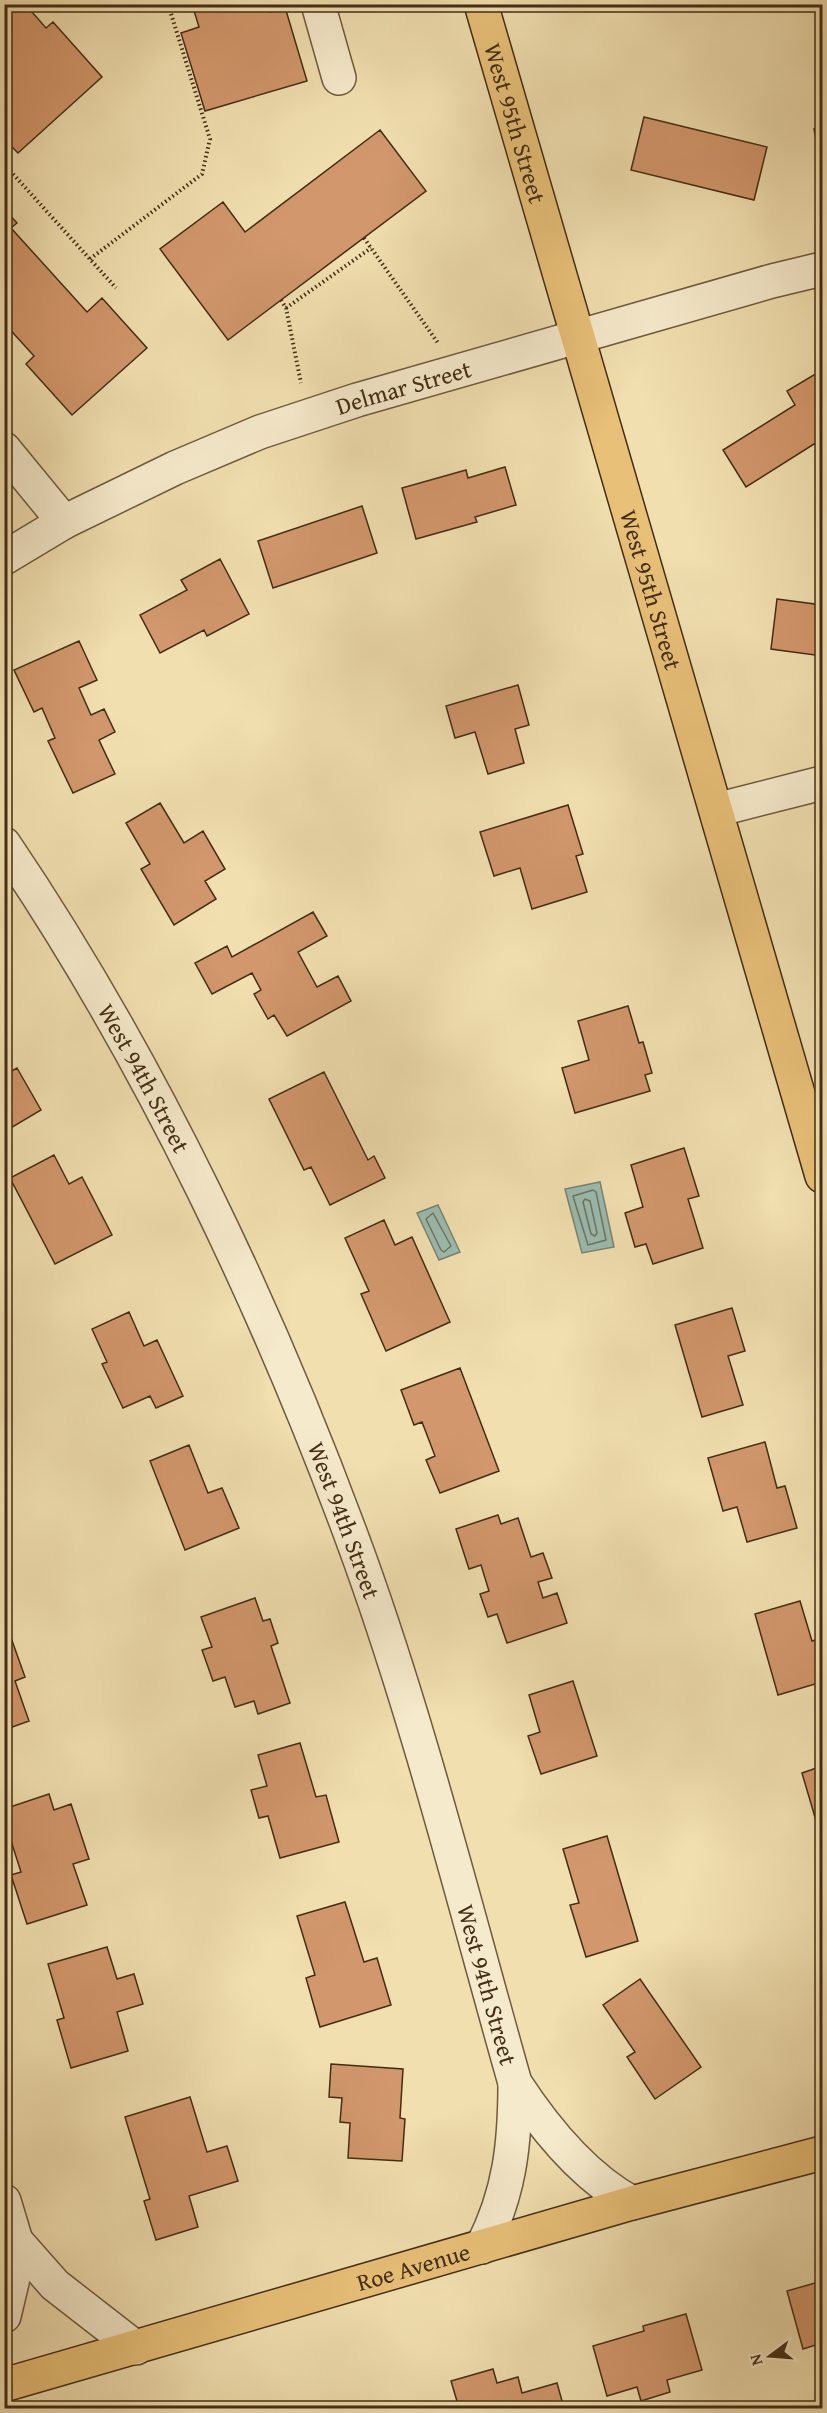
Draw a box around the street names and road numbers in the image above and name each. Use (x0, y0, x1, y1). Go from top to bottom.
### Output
street label: West 95th Street (476, 39, 556, 208)
street label: Delmar Street (331, 351, 476, 423)
street label: West 95th Street (612, 506, 691, 674)
street label: West 94th Street (90, 997, 199, 1159)
street label: West 94th Street (299, 1437, 390, 1604)
street label: West 94th Street (449, 1900, 527, 2069)
street label: Roe Avenue (352, 2233, 474, 2299)

